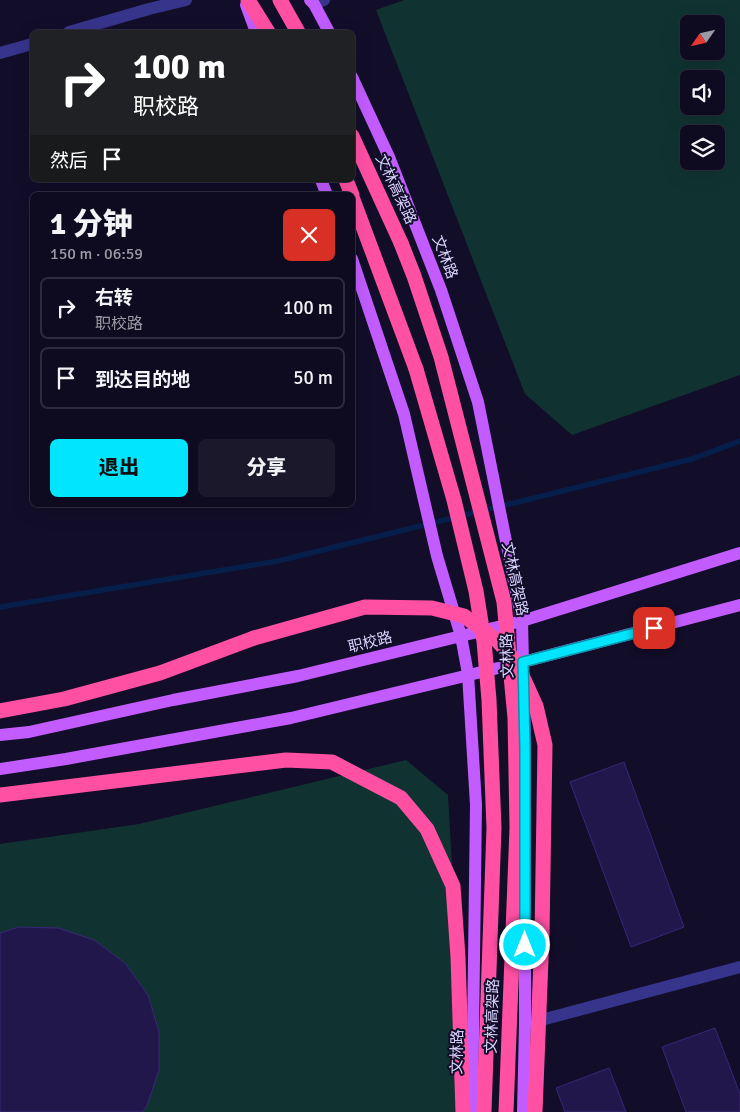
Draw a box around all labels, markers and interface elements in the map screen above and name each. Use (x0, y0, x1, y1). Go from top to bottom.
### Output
north arrow (680, 15, 725, 60)
map controls (680, 15, 725, 170)
text: 100 m (133, 45, 226, 88)
icon: right (50, 50, 115, 115)
button: sound (680, 70, 725, 115)
text: 职校路 (133, 93, 199, 120)
button: layers (680, 125, 725, 170)
icon: arrive (98, 145, 126, 173)
text: 然后 (50, 149, 88, 173)
street label: 文林高架路 (372, 151, 420, 227)
text: 1 分钟 (50, 206, 133, 243)
button: close (283, 209, 335, 261)
street label: 文林路 (429, 233, 461, 281)
text: 150 m · 06:59 (50, 244, 143, 264)
text: 右转 (95, 286, 133, 310)
icon: right (52, 294, 80, 322)
text: 100 m (283, 296, 333, 320)
text: 职校路 (95, 314, 143, 334)
icon: arrive (52, 364, 80, 392)
text: 50 m (293, 366, 333, 390)
text: 到达目的地 (95, 368, 190, 392)
button: 退出 (50, 439, 188, 497)
button: 分享 (198, 439, 335, 497)
street label: 文林高架路 (498, 540, 532, 618)
pin (633, 607, 675, 649)
icon: arrive (640, 614, 668, 642)
street label: 职校路 (346, 628, 394, 656)
street label: 文林路 (497, 633, 517, 679)
position arrow (498, 918, 550, 970)
street label: 文林高架路 (482, 978, 502, 1054)
street label: 文林路 (448, 1029, 466, 1075)

